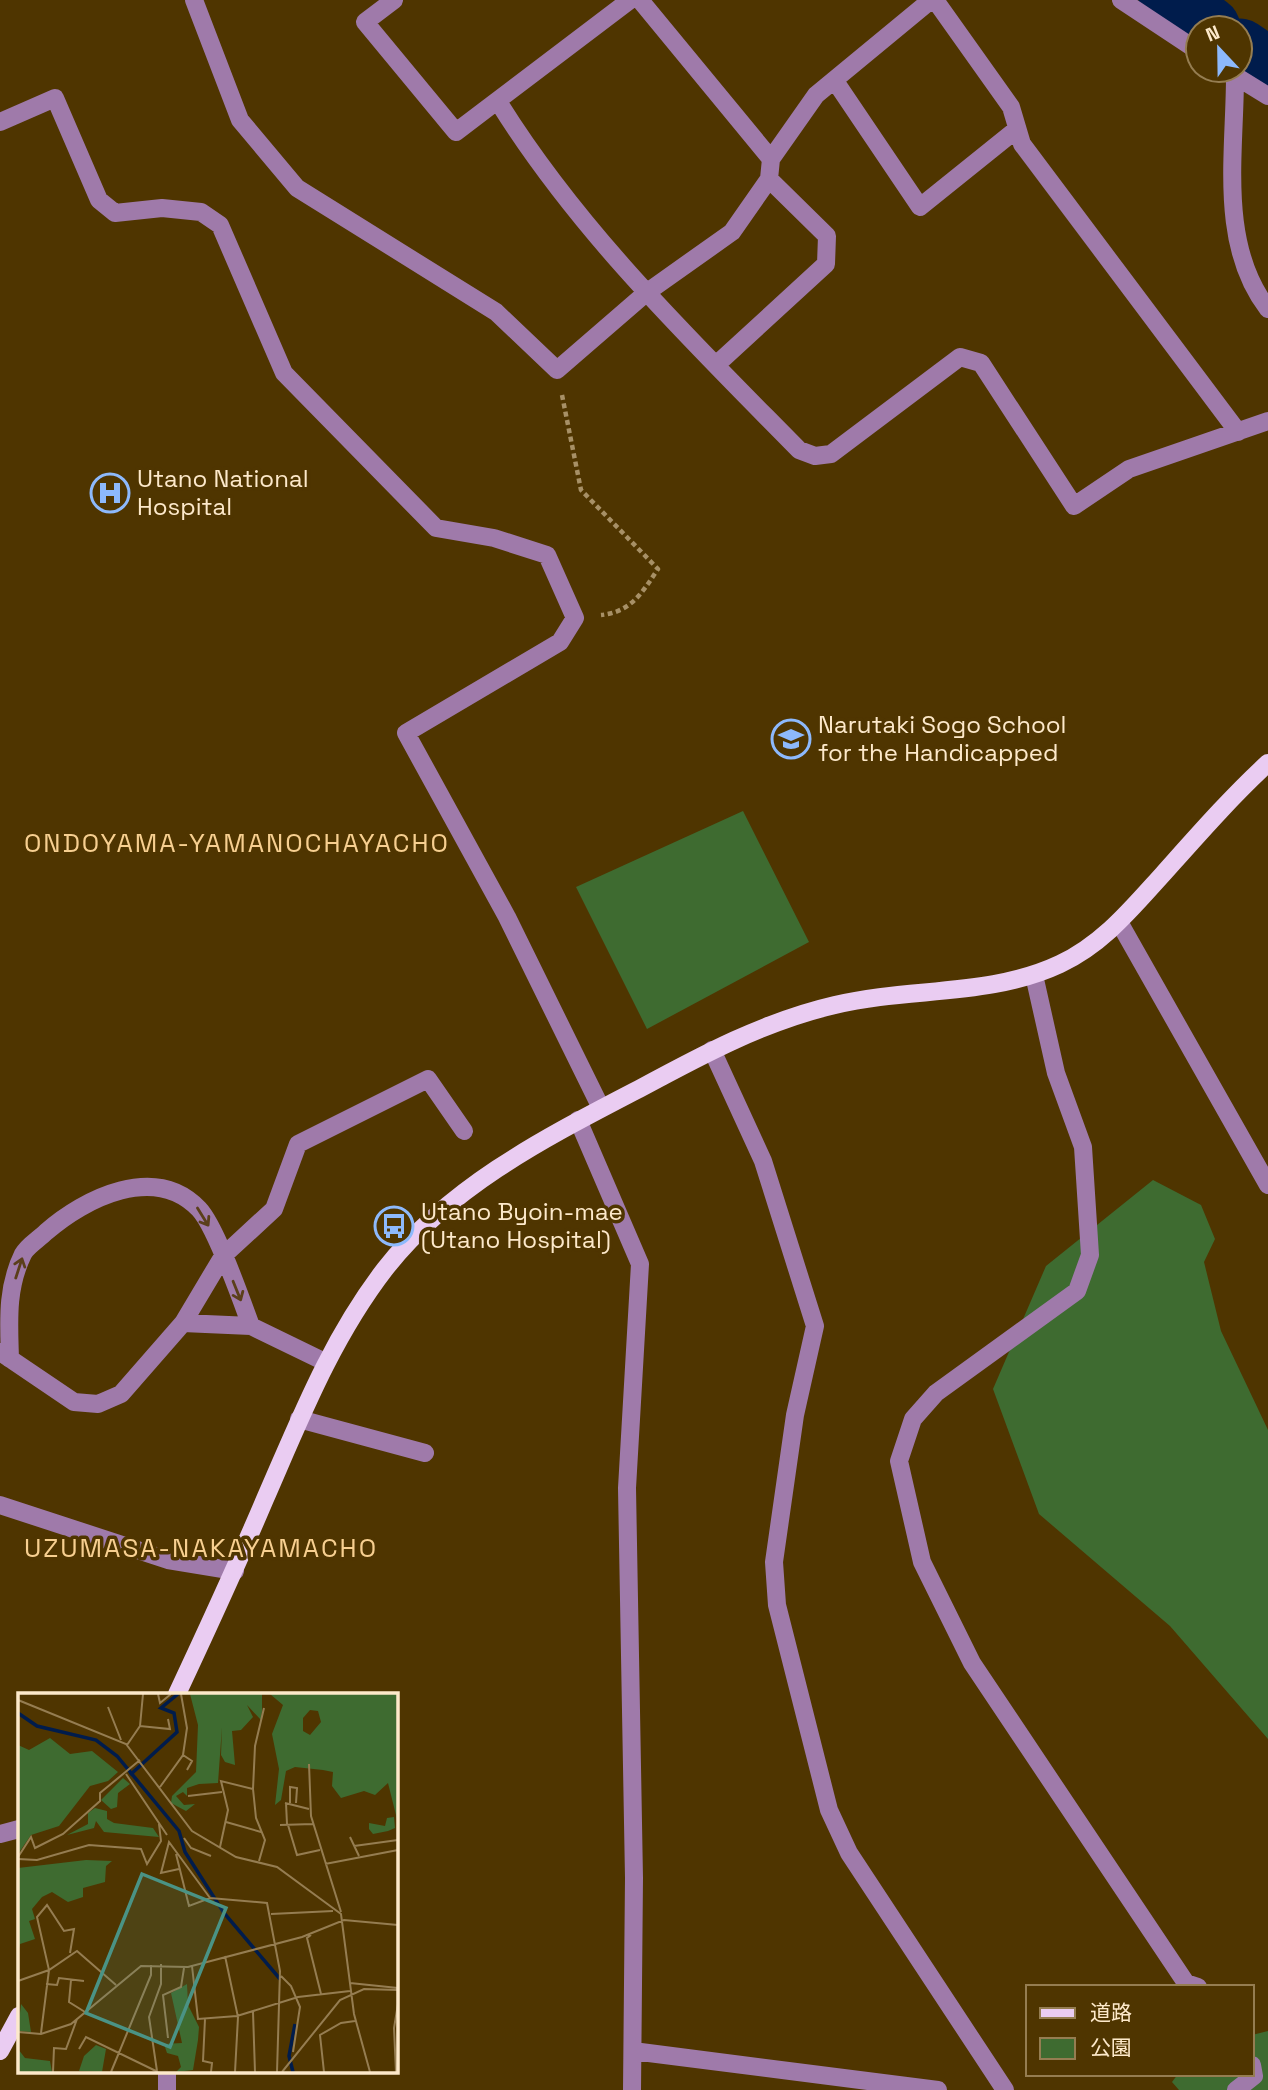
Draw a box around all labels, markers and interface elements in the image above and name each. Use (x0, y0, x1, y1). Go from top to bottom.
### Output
north arrow (1184, 14, 1254, 84)
text: N (1202, 20, 1223, 48)
place label: Utano National Hospital (137, 463, 309, 522)
hospital icon: Utano National Hospital (89, 472, 131, 514)
place label: Narutaki Sogo School for the Handicapped (818, 709, 1066, 768)
school or university icon: Narutaki Sogo School for the Handicapped (770, 718, 812, 760)
district label: ONDOYAMA-YAMANOCHAYACHO (24, 826, 450, 860)
place label: Utano Byoin-mae (Utano Hospital) (421, 1196, 623, 1255)
bus stop icon: Utano Byoin-mae (Utano Hospital) (373, 1205, 415, 1247)
one-way arrow (196, 1207, 210, 1227)
one-way arrow (13, 1257, 26, 1279)
one-way arrow (232, 1279, 245, 1301)
district label: UZUMASA-NAKAYAMACHO (24, 1531, 378, 1565)
inset map (18, 1693, 397, 2072)
legend (1026, 1985, 1254, 2076)
text: 道路 (1090, 1999, 1132, 2026)
text: 公園 (1090, 2034, 1132, 2061)

